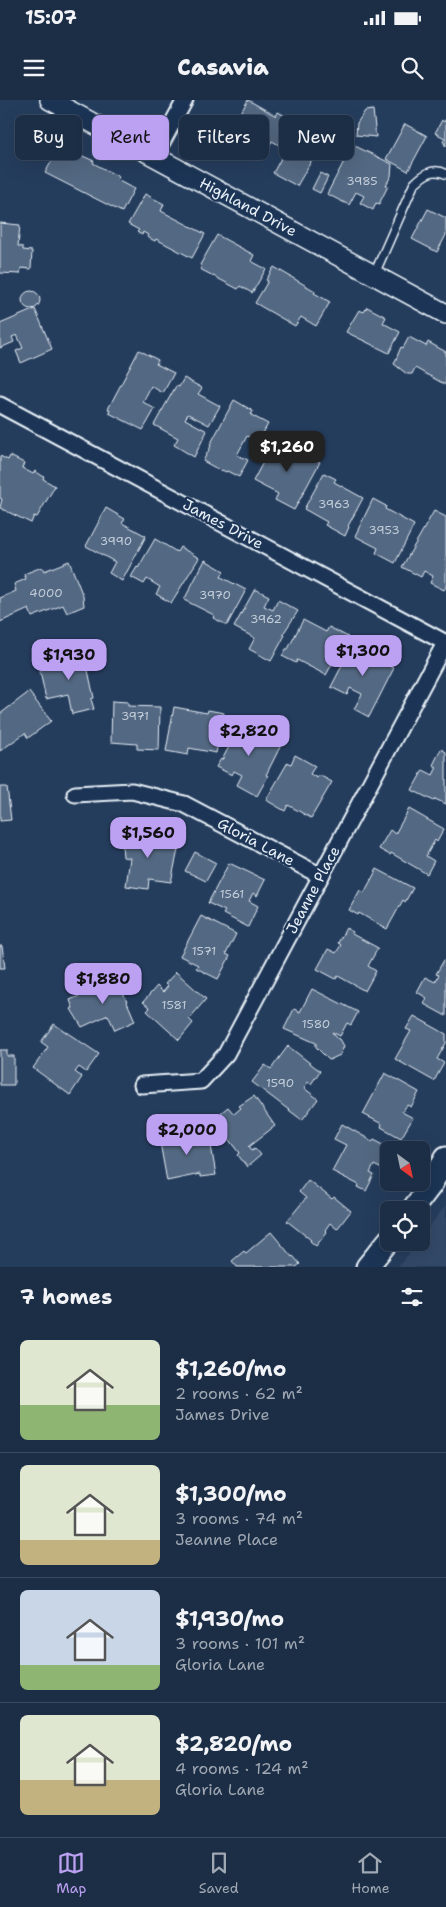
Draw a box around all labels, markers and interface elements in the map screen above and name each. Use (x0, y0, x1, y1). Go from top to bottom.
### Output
text: 15:07 (25, 5, 77, 30)
text: Casavia (177, 53, 269, 82)
icon: menu (20, 54, 48, 82)
icon: search (398, 54, 426, 82)
chip: Buy (15, 115, 82, 160)
chip: Rent (92, 115, 169, 160)
chip: Filters (179, 115, 269, 160)
chip: New (279, 115, 354, 160)
street label: Highland Drive (196, 173, 300, 241)
house number: 3985 (346, 173, 378, 189)
pin: $1,260 (246, 430, 328, 473)
text: $1,260 (260, 436, 314, 457)
street label: James Drive (179, 494, 267, 554)
house number: 3963 (318, 496, 350, 512)
house number: 3953 (368, 522, 400, 538)
house number: 3990 (100, 533, 132, 549)
house number: 4000 (29, 585, 63, 601)
house number: 3970 (199, 587, 231, 603)
house number: 3962 (250, 611, 282, 627)
pin: $1,300 (322, 634, 404, 677)
pin: $1,930 (28, 638, 110, 681)
text: $1,300 (336, 640, 390, 661)
text: $1,930 (43, 644, 95, 665)
house number: 3971 (121, 708, 149, 724)
pin: $2,820 (208, 714, 290, 757)
text: $2,820 (220, 720, 278, 741)
street label: Gloria Lane (214, 813, 298, 871)
pin: $1,560 (107, 816, 189, 859)
text: $1,560 (121, 822, 175, 843)
street label: Jeanne Place (281, 843, 345, 937)
house number: 1561 (220, 886, 244, 902)
house number: 1571 (192, 943, 216, 959)
pin: $1,880 (62, 962, 144, 1005)
text: $1,880 (76, 968, 130, 989)
house number: 1581 (162, 997, 186, 1013)
house number: 1580 (302, 1016, 330, 1032)
house number: 1590 (266, 1075, 294, 1091)
pin: $2,000 (146, 1114, 228, 1156)
text: $2,000 (157, 1119, 217, 1140)
north arrow (380, 1141, 430, 1191)
map controls (380, 1141, 430, 1251)
button: locate (380, 1201, 430, 1251)
text: 7 homes (20, 1283, 112, 1311)
icon: filters (398, 1283, 426, 1311)
text: $1,260/mo (175, 1355, 286, 1383)
icon: home (60, 1360, 120, 1420)
text: 2 rooms · 62 m² (175, 1383, 303, 1404)
text: James Drive (175, 1404, 270, 1425)
text: $1,300/mo (175, 1480, 287, 1508)
icon: home (60, 1485, 120, 1545)
text: 3 rooms · 74 m² (175, 1508, 303, 1529)
text: Jeanne Place (175, 1529, 278, 1550)
text: $1,930/mo (175, 1605, 284, 1633)
icon: home (60, 1610, 120, 1670)
text: 3 rooms · 101 m² (175, 1633, 305, 1654)
text: Gloria Lane (175, 1654, 265, 1675)
text: $2,820/mo (175, 1730, 292, 1758)
icon: home (60, 1735, 120, 1795)
text: 4 rooms · 124 m² (175, 1758, 309, 1779)
text: Gloria Lane (175, 1779, 265, 1800)
tab: Map (56, 1849, 86, 1897)
tab: Saved (199, 1849, 239, 1897)
tab: Home (351, 1849, 390, 1897)

